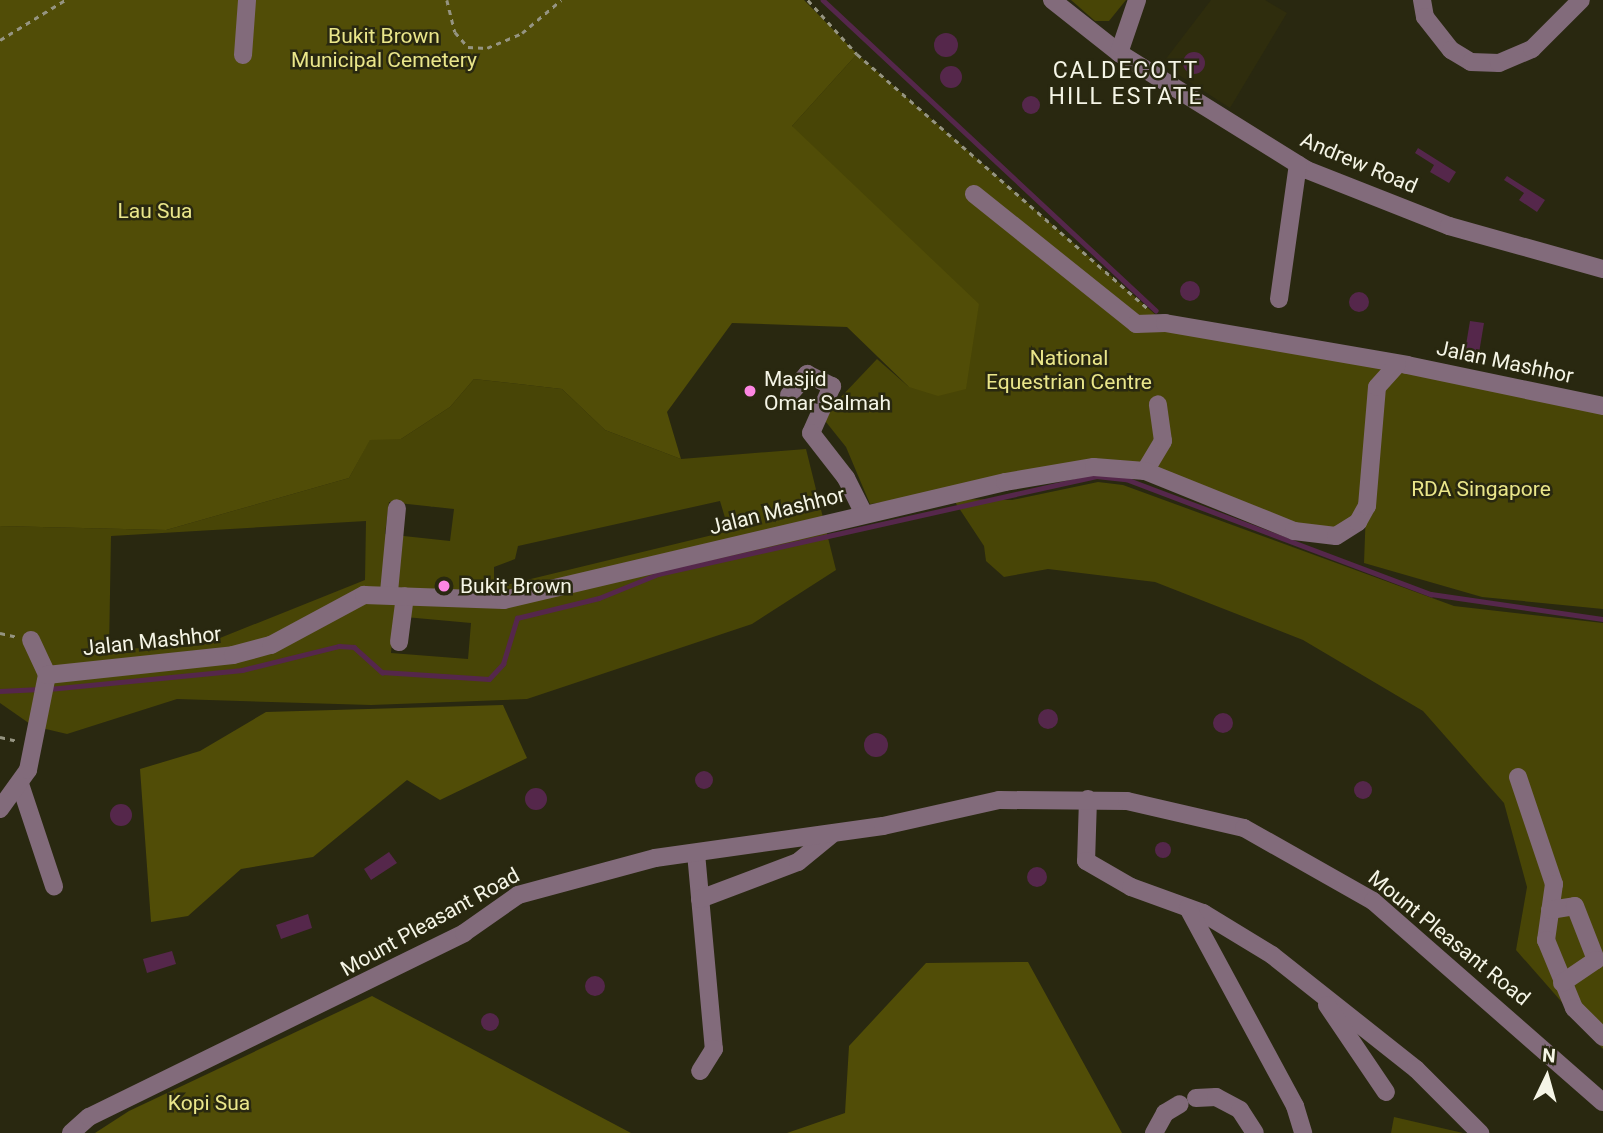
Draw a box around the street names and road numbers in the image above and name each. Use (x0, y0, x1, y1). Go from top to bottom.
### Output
street label: Andrew Road (1297, 127, 1421, 199)
street label: Jalan Mashhor (1434, 335, 1576, 389)
street label: Jalan Mashhor (706, 482, 848, 540)
street label: Jalan Mashhor (81, 621, 223, 661)
street label: Mount Pleasant Road (336, 862, 524, 982)
street label: Mount Pleasant Road (1363, 865, 1535, 1011)

